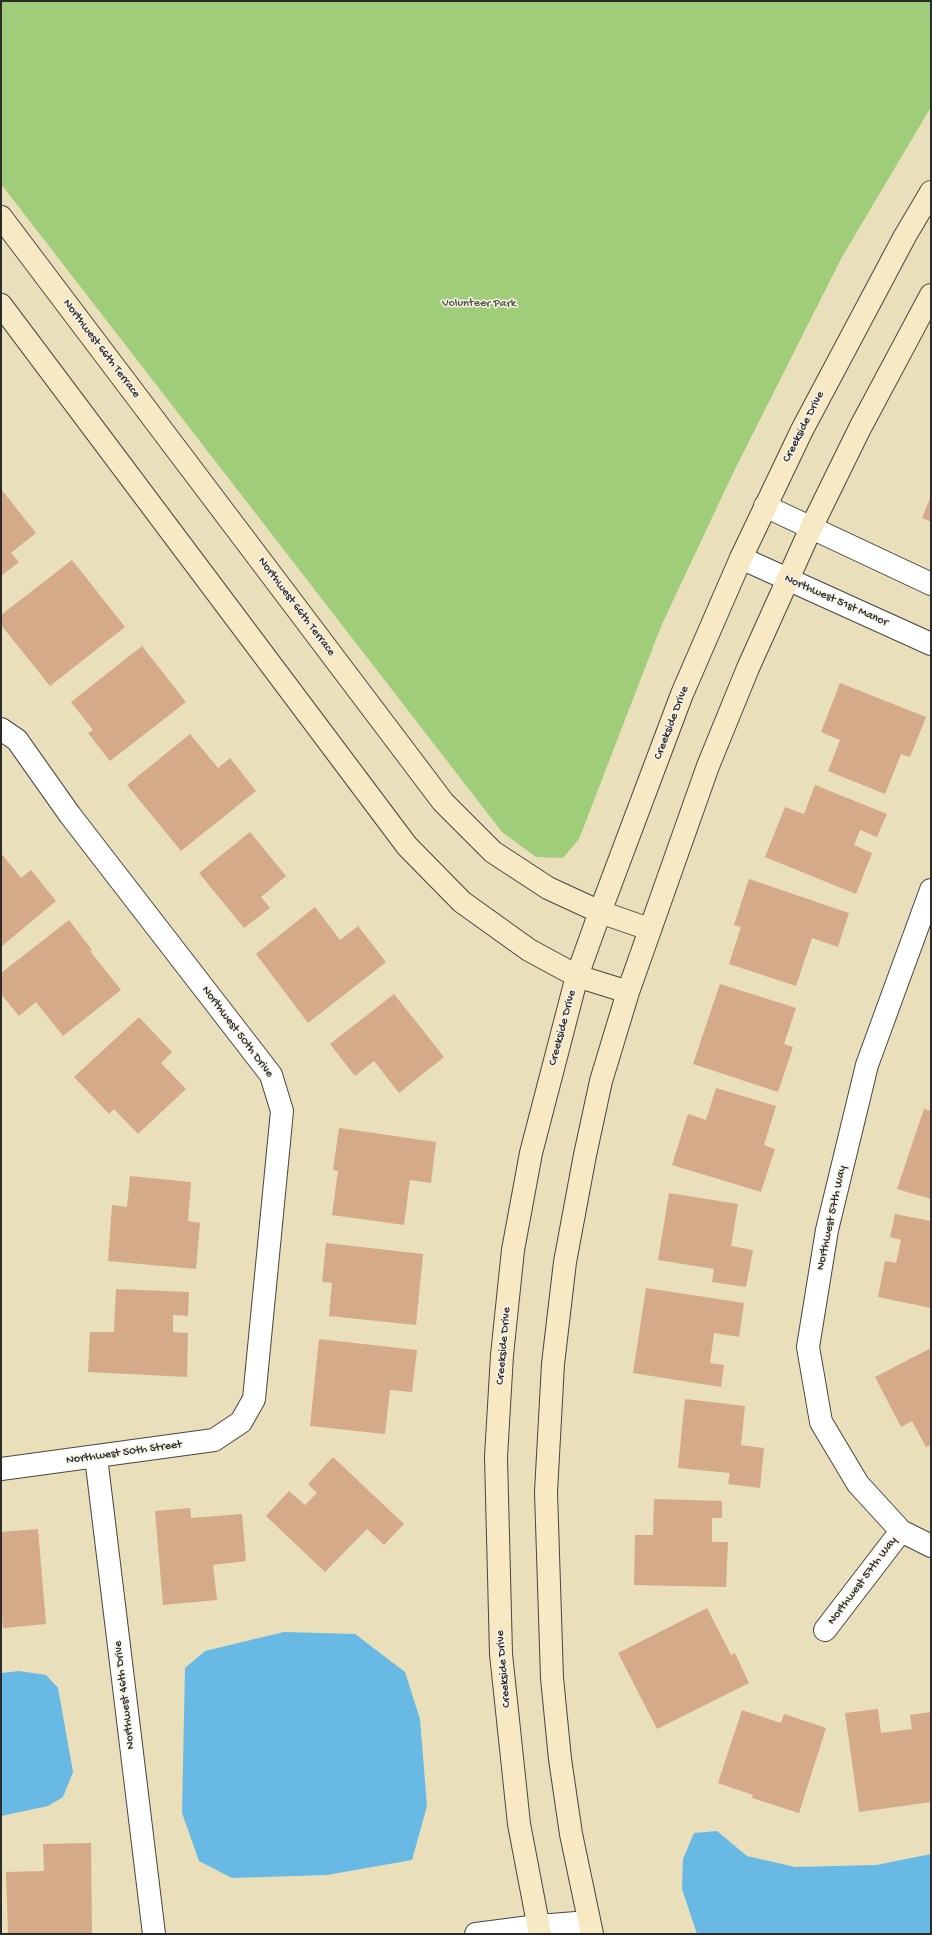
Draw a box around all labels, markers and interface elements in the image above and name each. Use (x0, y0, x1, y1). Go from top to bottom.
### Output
street label: Northwest 66th Terrace (59, 297, 143, 401)
park label: Volunteer Park (442, 297, 516, 311)
street label: Creekside Drive (780, 389, 828, 465)
street label: Northwest 66th Terrace (254, 555, 338, 659)
street label: Northwest 51st Manor (782, 572, 890, 630)
street label: Creekside Drive (651, 684, 693, 762)
street label: Northwest 50th Drive (198, 983, 276, 1081)
street label: Creekside Drive (546, 989, 580, 1067)
street label: Northwest 57th Way (814, 1164, 850, 1272)
street label: Creekside Drive (493, 1307, 515, 1385)
street label: Northwest 50th Street (65, 1438, 183, 1468)
street label: Northwest 57th Way (825, 1534, 901, 1628)
street label: Creekside Drive (493, 1630, 515, 1708)
street label: Northwest 46th Drive (111, 1640, 139, 1750)

